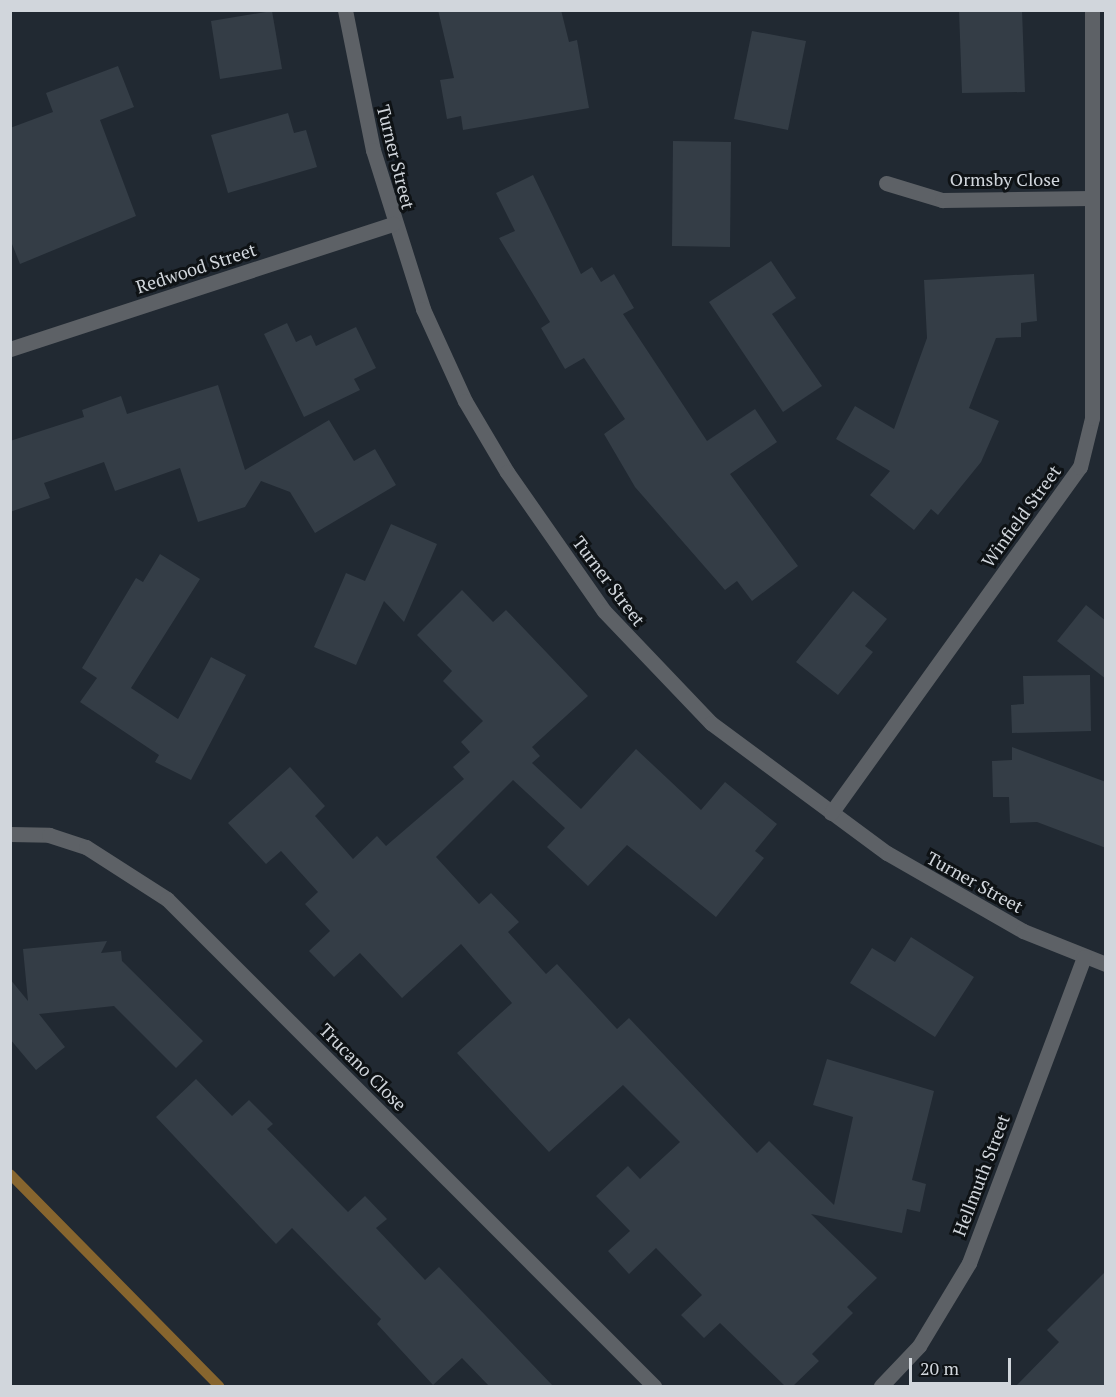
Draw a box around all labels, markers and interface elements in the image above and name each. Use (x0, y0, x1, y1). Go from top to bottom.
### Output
street label: Turner Street (373, 103, 419, 211)
street label: Ormsby Close (950, 168, 1060, 190)
street label: Redwood Street (133, 238, 259, 298)
street label: Winfield Street (977, 461, 1065, 571)
street label: Turner Street (568, 532, 650, 630)
street label: Turner Street (923, 847, 1027, 917)
street label: Trucano Close (315, 1019, 411, 1115)
street label: Hellmuth Street (948, 1111, 1014, 1239)
scale bar (912, 1346, 1014, 1384)
text: 20 m (920, 1356, 959, 1380)

